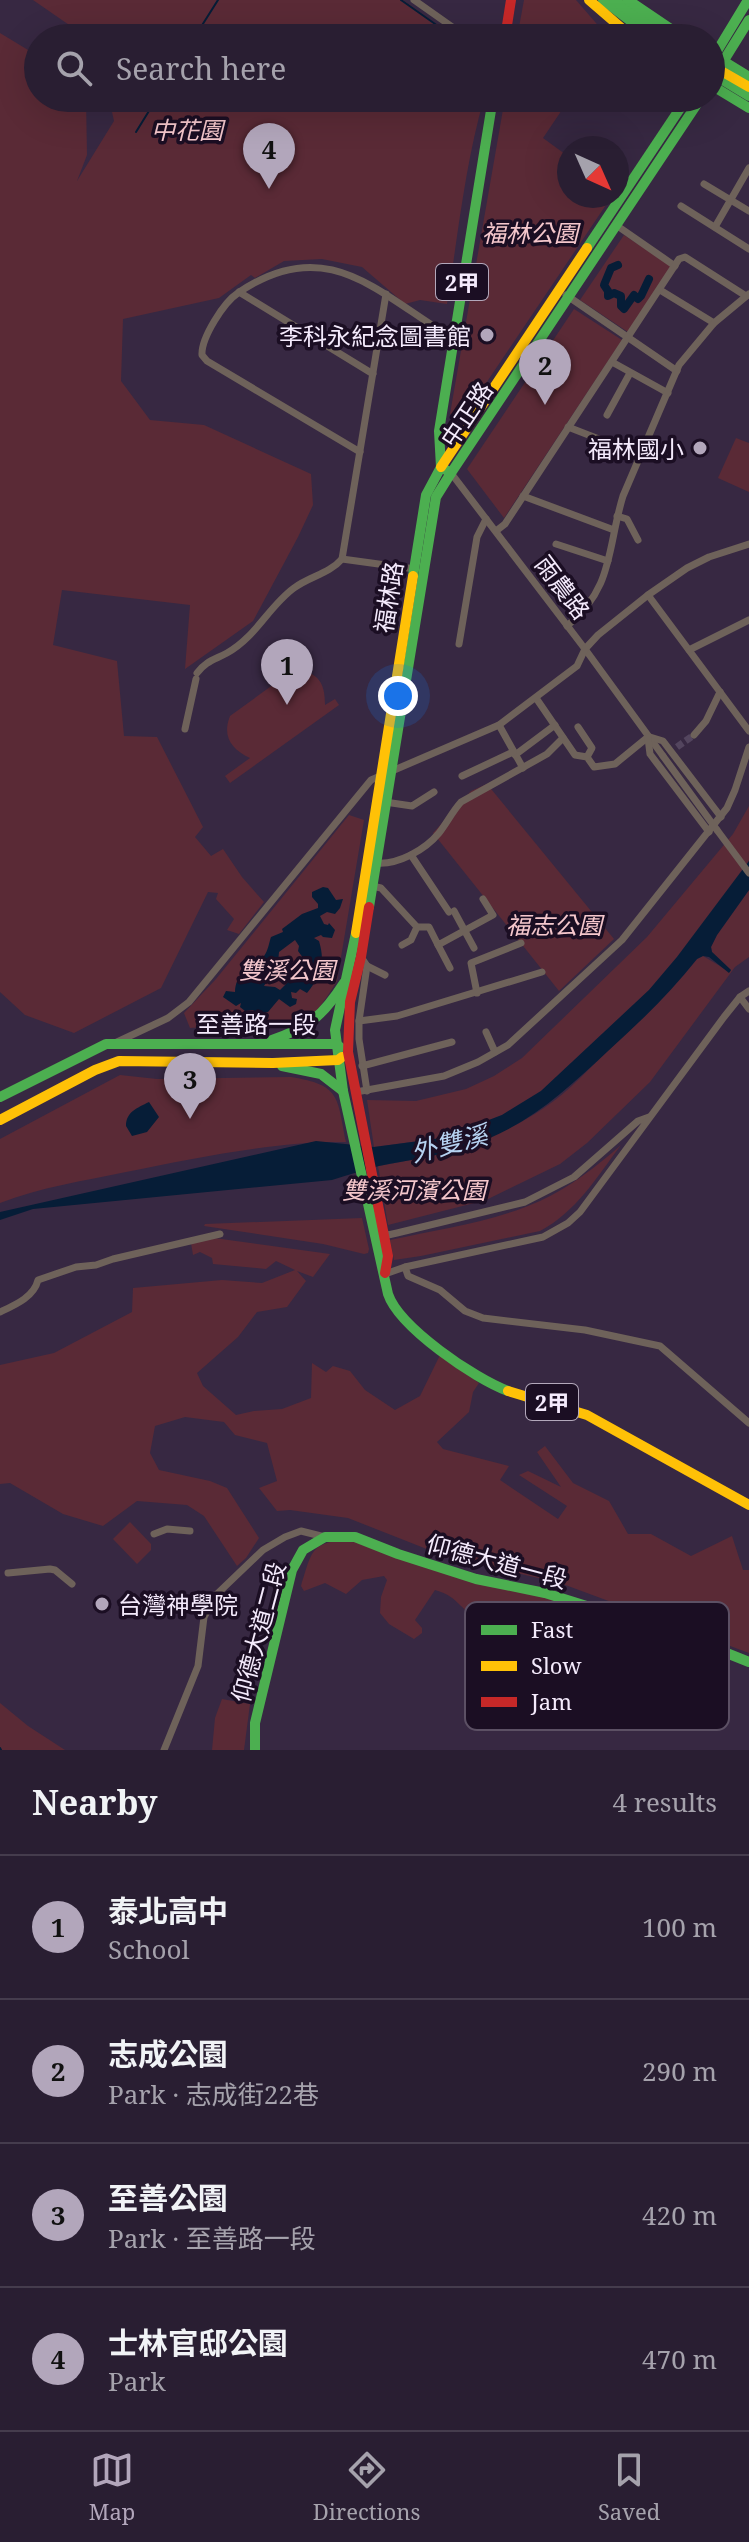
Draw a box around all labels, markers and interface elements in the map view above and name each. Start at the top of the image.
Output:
search box [24,24,725,112]
icon: search [52,46,96,90]
text: Search here [116,48,286,89]
park label: 中花園 [151,113,226,146]
pin: 4 [243,123,295,189]
north arrow [557,136,629,208]
park label: 福林公園 [482,216,581,249]
road number: 2甲 [436,264,488,300]
place label: 李科永紀念圖書館 [279,319,471,352]
marker: 李科永紀念圖書館 [478,326,496,344]
pin: 2 [519,339,571,405]
street label: 中正路 [432,375,500,453]
place label: 福林國小 [588,432,684,465]
marker: 福林國小 [691,439,709,457]
street label: 雨農路 [528,548,598,626]
street label: 福林路 [366,559,410,635]
pin: 1 [261,639,313,705]
your location [378,676,418,716]
park label: 福志公園 [506,908,605,941]
park label: 雙溪公園 [239,953,338,986]
street label: 至善路一段 [196,1007,316,1040]
pin: 3 [164,1053,216,1119]
water label: 外雙溪 [407,1115,495,1170]
park label: 雙溪河濱公園 [342,1173,489,1206]
road number: 2甲 [526,1384,578,1420]
street label: 仰德大道一段 [423,1526,571,1596]
street label: 仰德大道二段 [223,1558,293,1706]
place label: 台灣神學院 [118,1588,238,1621]
marker: 台灣神學院 [93,1595,111,1613]
legend [465,1602,729,1730]
text: Fast [531,1614,573,1644]
text: Slow [531,1650,581,1680]
text: Jam [530,1686,572,1716]
text: Nearby [32,1779,158,1825]
text: 4 results [612,1784,717,1820]
text: 泰北高中 [108,1890,228,1931]
text: 1 [51,1909,65,1945]
text: 100 m [642,1909,717,1945]
text: School [108,1931,190,1967]
text: 志成公園 [108,2033,228,2074]
text: 2 [51,2053,65,2089]
text: 290 m [642,2053,717,2089]
text: Park · 志成街22巷 [108,2076,319,2112]
text: 至善公園 [108,2177,228,2218]
text: 3 [51,2197,65,2233]
text: 420 m [642,2197,717,2233]
text: Park · 至善路一段 [108,2220,316,2256]
text: 士林官邸公園 [108,2322,288,2363]
text: 4 [51,2341,65,2377]
text: 470 m [642,2341,717,2377]
text: Park [108,2363,166,2399]
tab: Map [89,2448,135,2526]
tab: Directions [313,2448,420,2526]
tab: Saved [598,2448,660,2526]

